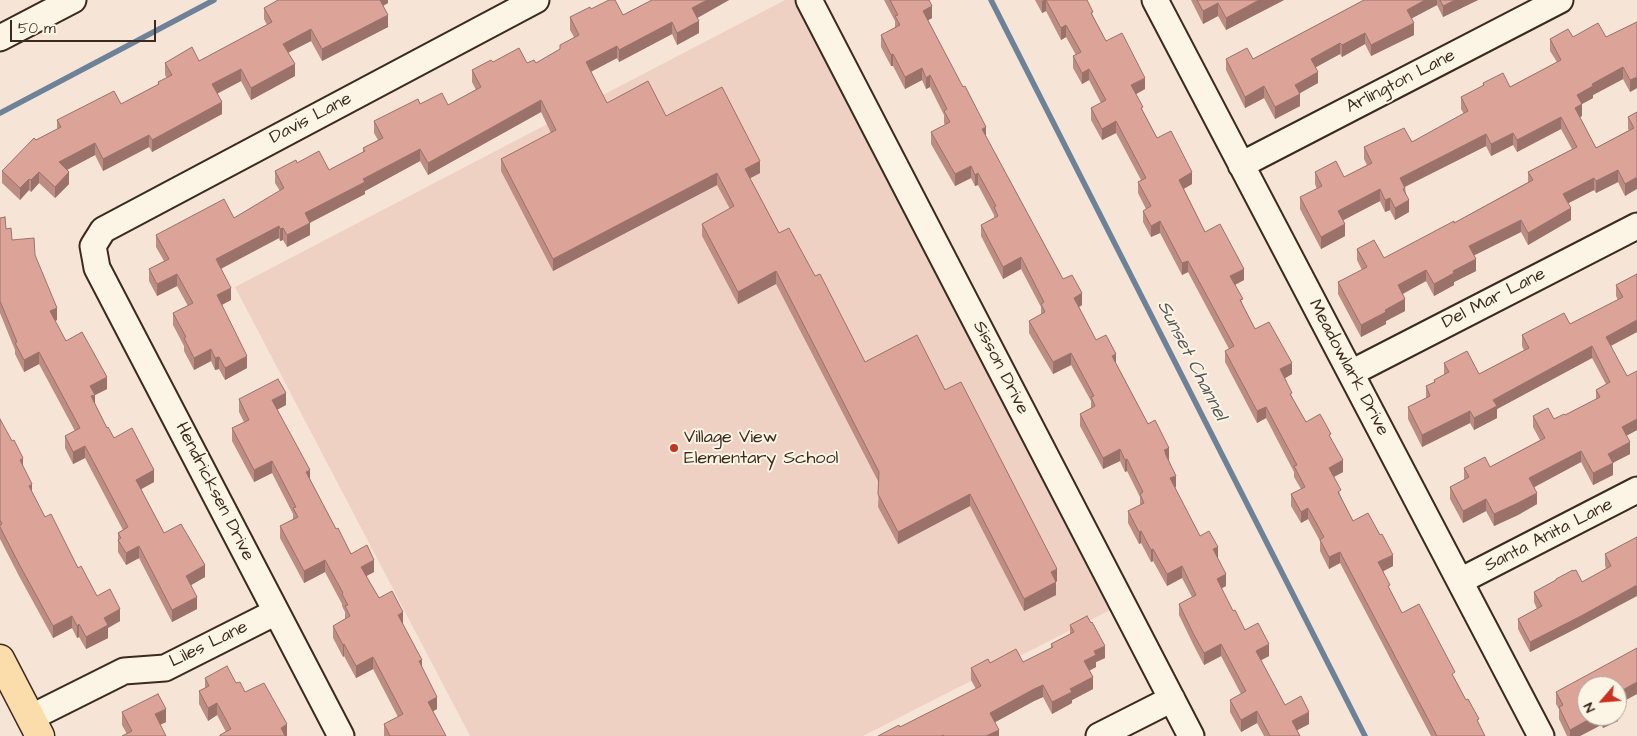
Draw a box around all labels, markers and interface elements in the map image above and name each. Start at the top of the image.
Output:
scale bar [12,10,159,42]
text: 50 m [18,18,56,39]
street label: Arlington Lane [1343,45,1459,119]
street label: Davis Lane [266,88,356,150]
street label: Del Mar Lane [1439,264,1549,334]
street label: Meadowlark Drive [1303,296,1393,440]
water label: Sunset Channel [1151,297,1231,425]
street label: Sisson Drive [967,318,1033,418]
street label: Hendricksen Drive [170,419,258,565]
place label: Village View Elementary School [684,427,838,469]
marker: Village View Elementary School [668,442,680,454]
street label: Santa Anita Lane [1481,494,1617,578]
street label: Liles Lane [166,617,252,673]
north arrow [1577,676,1627,726]
text: N [1579,699,1600,716]

